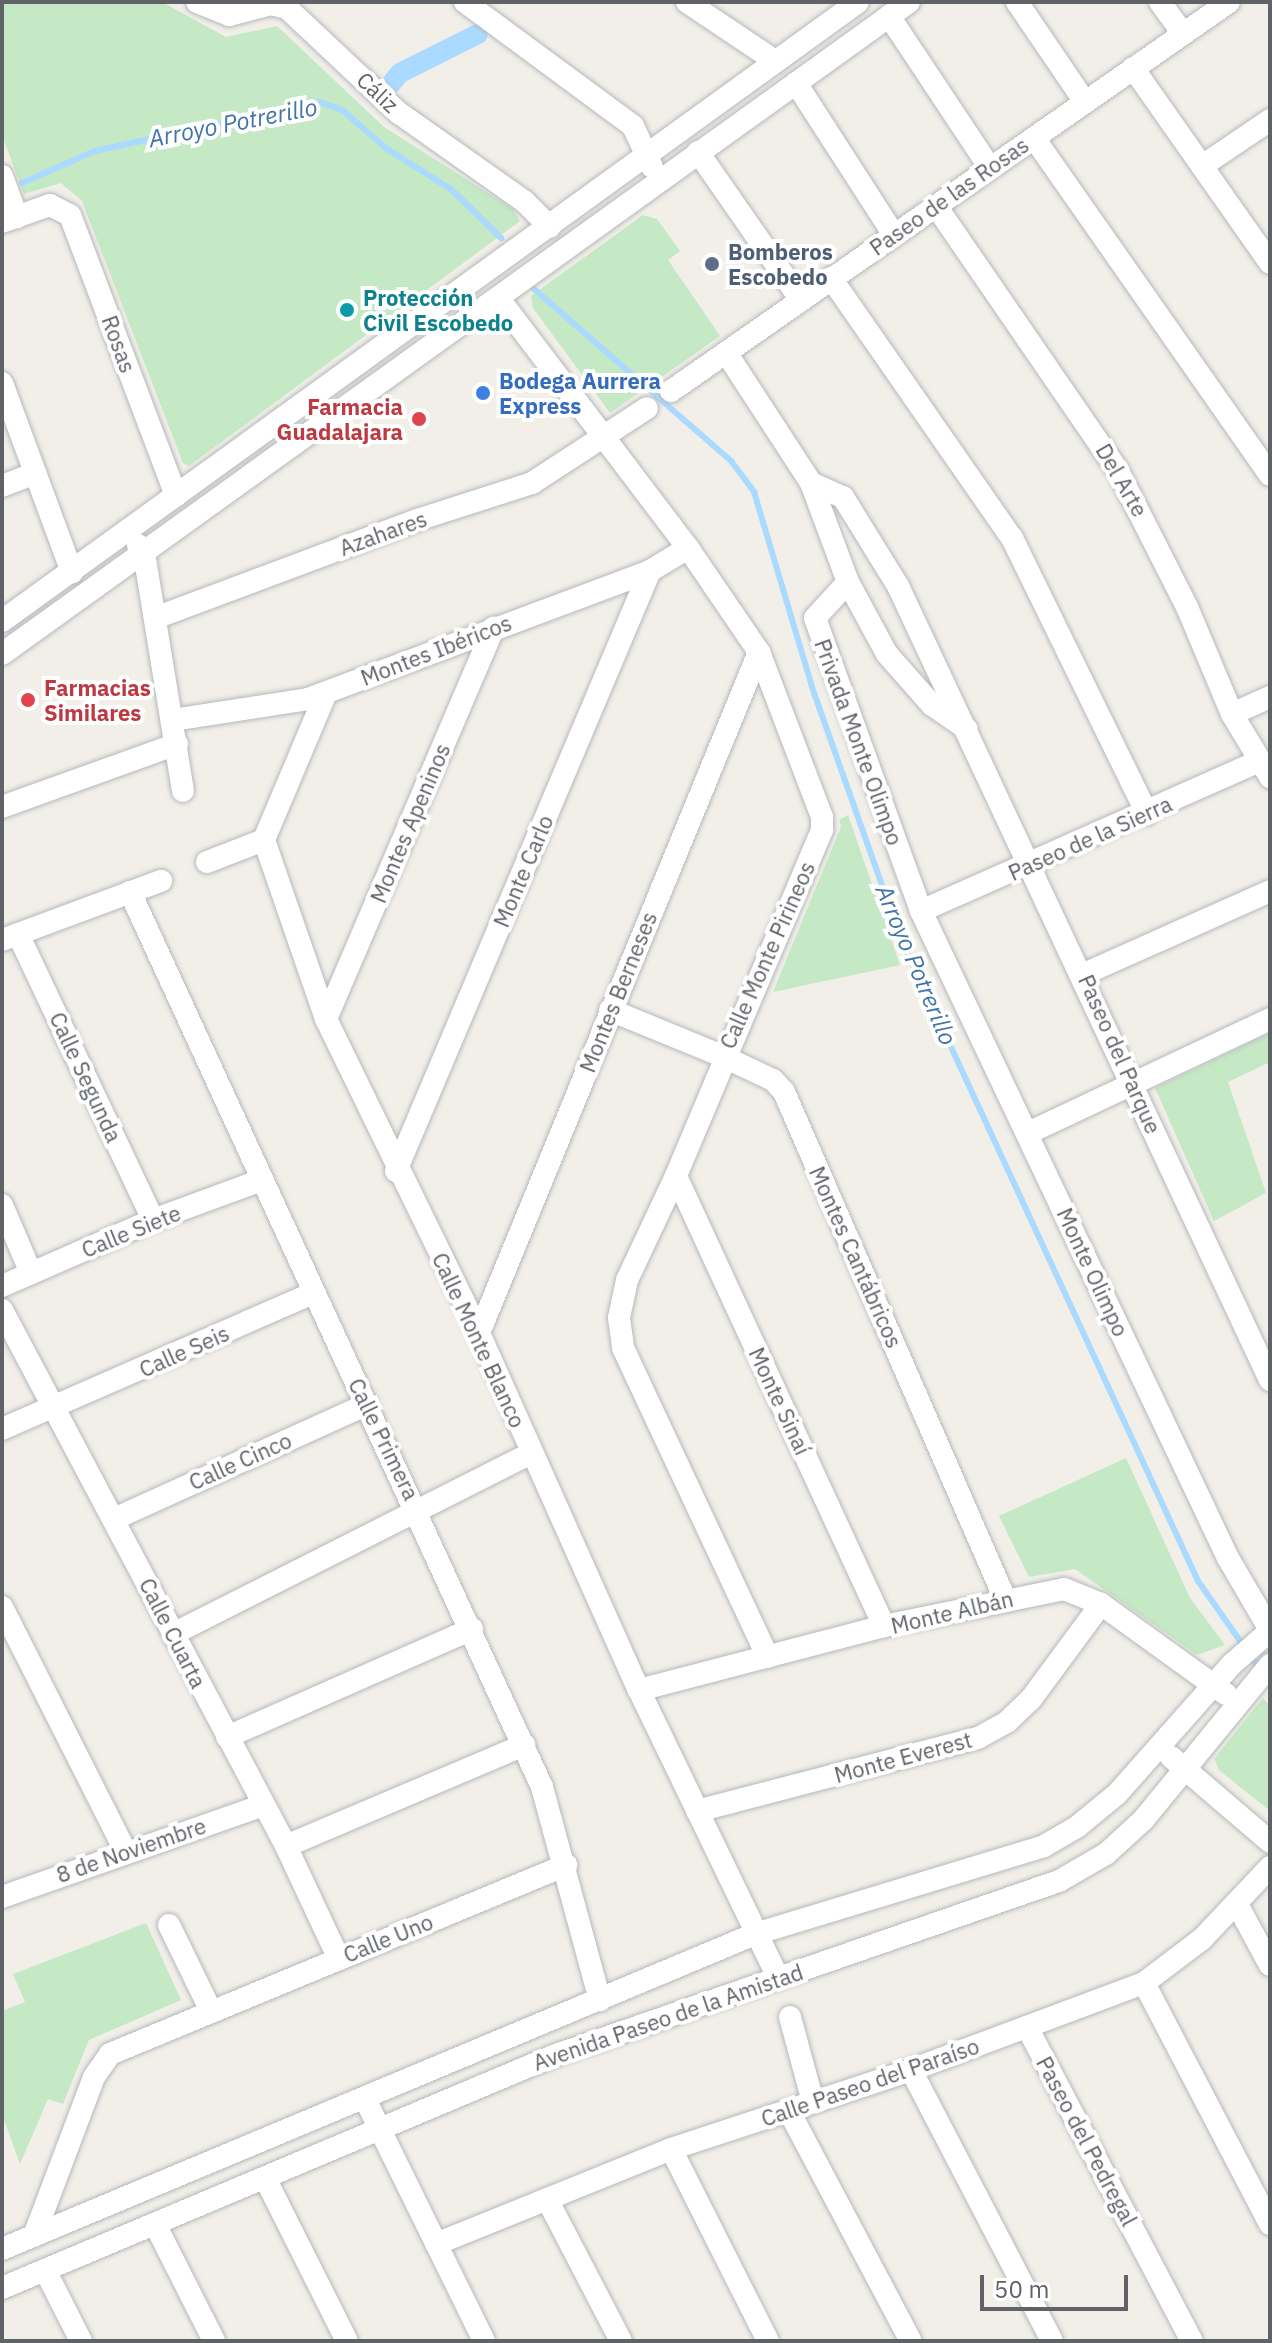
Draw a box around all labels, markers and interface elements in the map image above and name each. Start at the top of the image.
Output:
street label: Cáliz [352,66,404,118]
water label: Arroyo Potrerillo [146,93,320,153]
street label: Paseo de las Rosas [864,131,1034,261]
place label: Bomberos Escobedo [728,238,833,290]
marker: Bomberos Escobedo [703,255,721,273]
place label: Protección Civil Escobedo [363,284,513,336]
marker: Protección Civil Escobedo [338,301,356,319]
street label: Rosas [96,312,142,376]
place label: Bodega Aurrera Express [499,367,661,418]
marker: Bodega Aurrera Express [474,384,492,402]
place label: Farmacia Guadalajara [277,393,403,444]
marker: Farmacia Guadalajara [410,410,428,428]
street label: Del Arte [1091,439,1153,521]
street label: Azahares [336,505,430,561]
street label: Montes Ibéricos [357,609,515,691]
street label: Privada Monte Olimpo [809,635,909,849]
place label: Farmacias Similares [44,674,151,726]
marker: Farmacias Similares [19,691,37,709]
street label: Montes Apeninos [364,739,456,907]
street label: Paseo de la Sierra [1004,790,1176,886]
street label: Monte Carlo [488,811,558,931]
street label: Calle Monte Pirineos [714,857,820,1053]
water label: Arroyo Potrerillo [869,880,963,1050]
street label: Montes Berneses [574,908,662,1076]
street label: Paseo del Parque [1073,970,1167,1138]
street label: Calle Segunda [44,1008,128,1146]
street label: Montes Cantábricos [804,1162,908,1352]
street label: Calle Siete [78,1199,184,1263]
street label: Monte Olimpo [1052,1203,1134,1341]
street label: Calle Monte Blanco [427,1248,531,1432]
street label: Calle Seis [135,1319,233,1383]
street label: Monte Sinaí [744,1343,816,1459]
street label: Calle Primera [343,1374,425,1504]
street label: Calle Cinco [185,1427,295,1495]
street label: Calle Cuarta [134,1574,212,1692]
street label: Monte Albán [888,1585,1016,1639]
street label: Monte Everest [831,1726,975,1788]
street label: 8 de Noviembre [53,1812,209,1888]
street label: Calle Uno [339,1908,437,1968]
street label: Avenida Paseo de la Amistad [530,1958,806,2076]
street label: Calle Paseo del Paraíso [758,2032,982,2132]
street label: Paseo del Pedregal [1031,2052,1143,2230]
scale bar [984,2259,1132,2309]
text: 50 m [994,2273,1049,2305]

